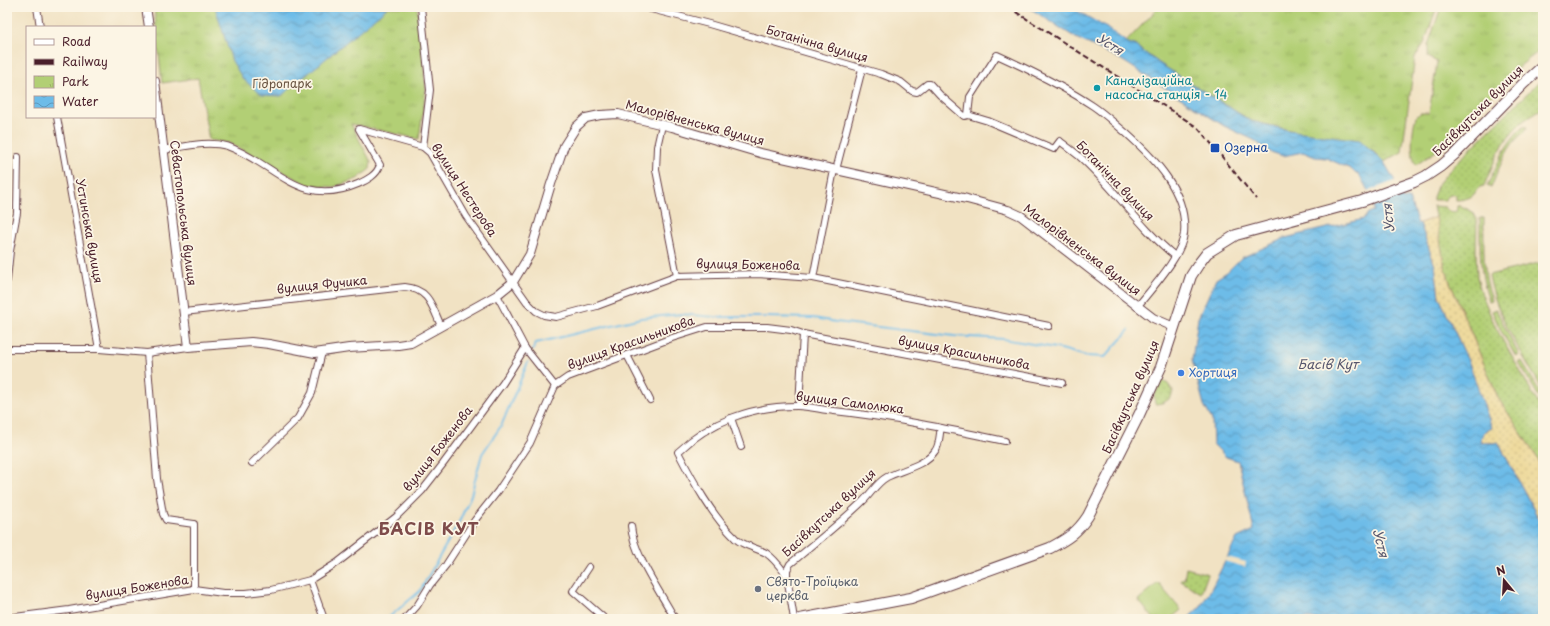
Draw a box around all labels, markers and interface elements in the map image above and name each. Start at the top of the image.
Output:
street label: Ботанічна вулиця [764,20,870,66]
legend [26,26,156,118]
water label: Устя [1093,28,1128,60]
text: Road [62,32,91,50]
text: Railway [62,52,108,70]
street label: Басівкутська вулиця [1428,61,1527,160]
place label: Каналізаційна насосна станція - 14 [1105,71,1228,103]
text: Park [62,72,89,90]
park label: Гідропарк [252,74,313,92]
marker: Каналізаційна насосна станція - 14 [1092,83,1102,93]
text: Water [62,92,99,110]
street label: Малорівненська вулиця [624,95,767,149]
street label: Ботанічна вулиця [1073,136,1159,224]
place label: Озерна [1224,138,1269,156]
street label: Севастопольська вулиця [166,139,202,287]
street label: вулиця Нестерова [428,139,502,240]
marker: Озерна [1209,142,1221,154]
street label: Устинська вулиця [72,177,108,285]
street label: Малорівненська вулиця [1020,199,1145,299]
water label: Устя [1376,202,1398,233]
street label: вулиця Боженова [696,254,801,274]
street label: вулиця Фучика [276,270,368,298]
street label: вулиця Красильникова [565,311,697,373]
street label: вулиця Красильникова [897,330,1032,374]
street label: Басівкутська вулиця [1097,337,1163,456]
water label: Басів Кут [1298,354,1361,373]
place label: Хортиця [1189,363,1237,381]
marker: Хортиця [1176,368,1186,378]
street label: вулиця Самолюка [795,386,906,418]
street label: вулиця Боженова [398,401,477,495]
street label: Басівкутська вулиця [778,464,879,561]
district label: БАСІВ КУТ [379,516,479,540]
water label: Устя [1369,527,1394,560]
north arrow [1484,560,1524,600]
text: N [1494,560,1508,579]
street label: вулиця Боженова [84,570,190,604]
place label: Свято-Троїцька церква [766,572,859,604]
marker: Свято-Троїцька церква [753,584,763,594]

